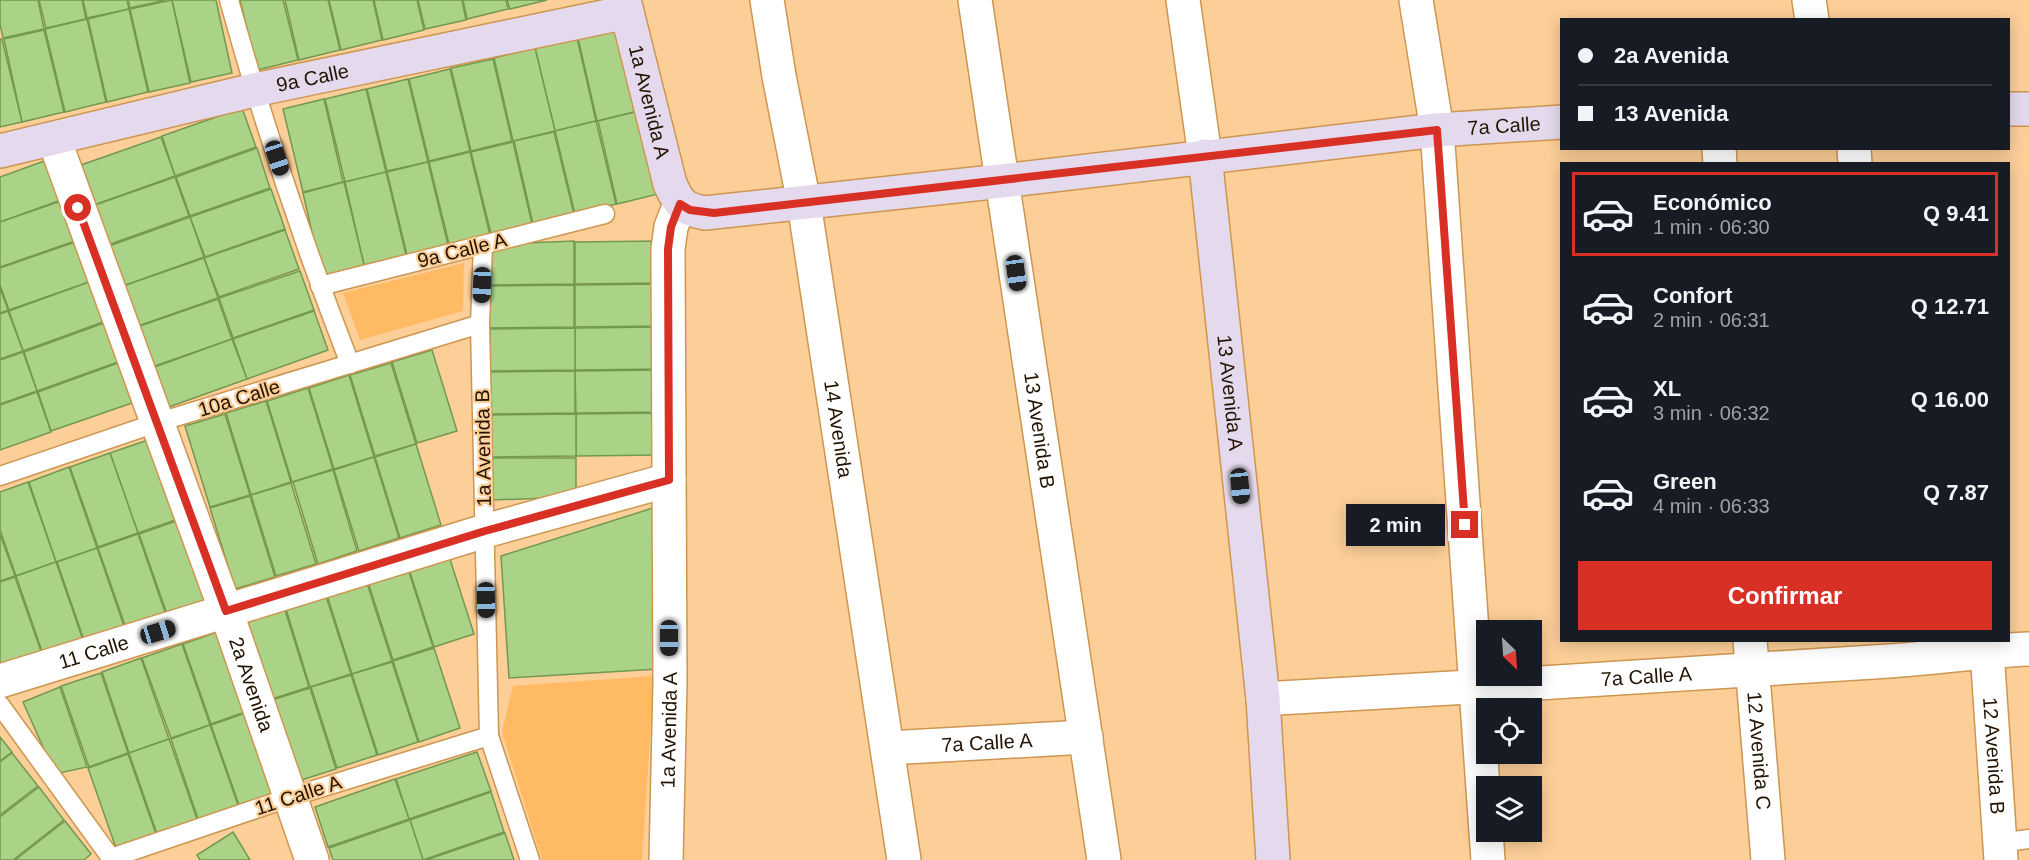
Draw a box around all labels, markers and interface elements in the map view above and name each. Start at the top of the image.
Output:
street label: 1a Avenida A [625,43,674,162]
text: 2a Avenida [1614,43,1729,68]
street label: 9a Calle [274,59,351,96]
text: 13 Avenida [1614,101,1729,126]
street label: 7a Calle [1467,112,1541,139]
car [263,138,291,178]
icon: car [1581,187,1635,241]
text: Económico [1653,190,1772,215]
route start [64,194,91,221]
text: Q 9.41 [1923,201,1989,226]
text: 1 min · 06:30 [1653,216,1770,238]
street label: 9a Calle A [415,228,510,272]
car [1005,254,1027,292]
car [472,267,492,303]
icon: car [1581,280,1635,334]
text: Confort [1653,283,1732,308]
text: Q 12.71 [1911,294,1989,319]
text: 2 min · 06:31 [1653,309,1770,331]
street label: 13 Avenida A [1213,334,1247,452]
street label: 13 Avenida B [1020,370,1059,490]
icon: car [1581,373,1635,427]
street label: 10a Calle [195,375,283,421]
text: XL [1653,376,1681,401]
street label: 14 Avenida [820,379,857,480]
text: Q 16.00 [1911,387,1989,412]
street label: 1a Avenida B [471,389,495,507]
text: 3 min · 06:32 [1653,402,1770,424]
icon: car [1581,466,1635,520]
car [1229,467,1251,505]
text: Green [1653,469,1717,494]
text: Q 7.87 [1923,480,1989,505]
text: 4 min · 06:33 [1653,495,1770,517]
callout: 2 min [1345,504,1444,546]
route end [1451,511,1478,538]
text: 2 min [1369,514,1422,536]
button: Confirmar [1578,561,1992,630]
car [477,582,495,618]
car [138,618,178,646]
car [660,620,678,656]
north arrow [1476,620,1542,686]
map controls [1476,620,1542,842]
street label: 11 Calle [56,631,131,673]
street label: 2a Avenida [225,634,278,735]
street label: 7a Calle A [1600,662,1693,690]
street label: 1a Avenida A [657,671,681,788]
street label: 12 Avenida C [1743,691,1775,811]
street label: 12 Avenida B [1979,696,2009,815]
button: locate [1476,698,1542,764]
street label: 7a Calle A [941,729,1034,756]
street label: 11 Calle A [252,770,345,819]
button: layers [1476,776,1542,842]

